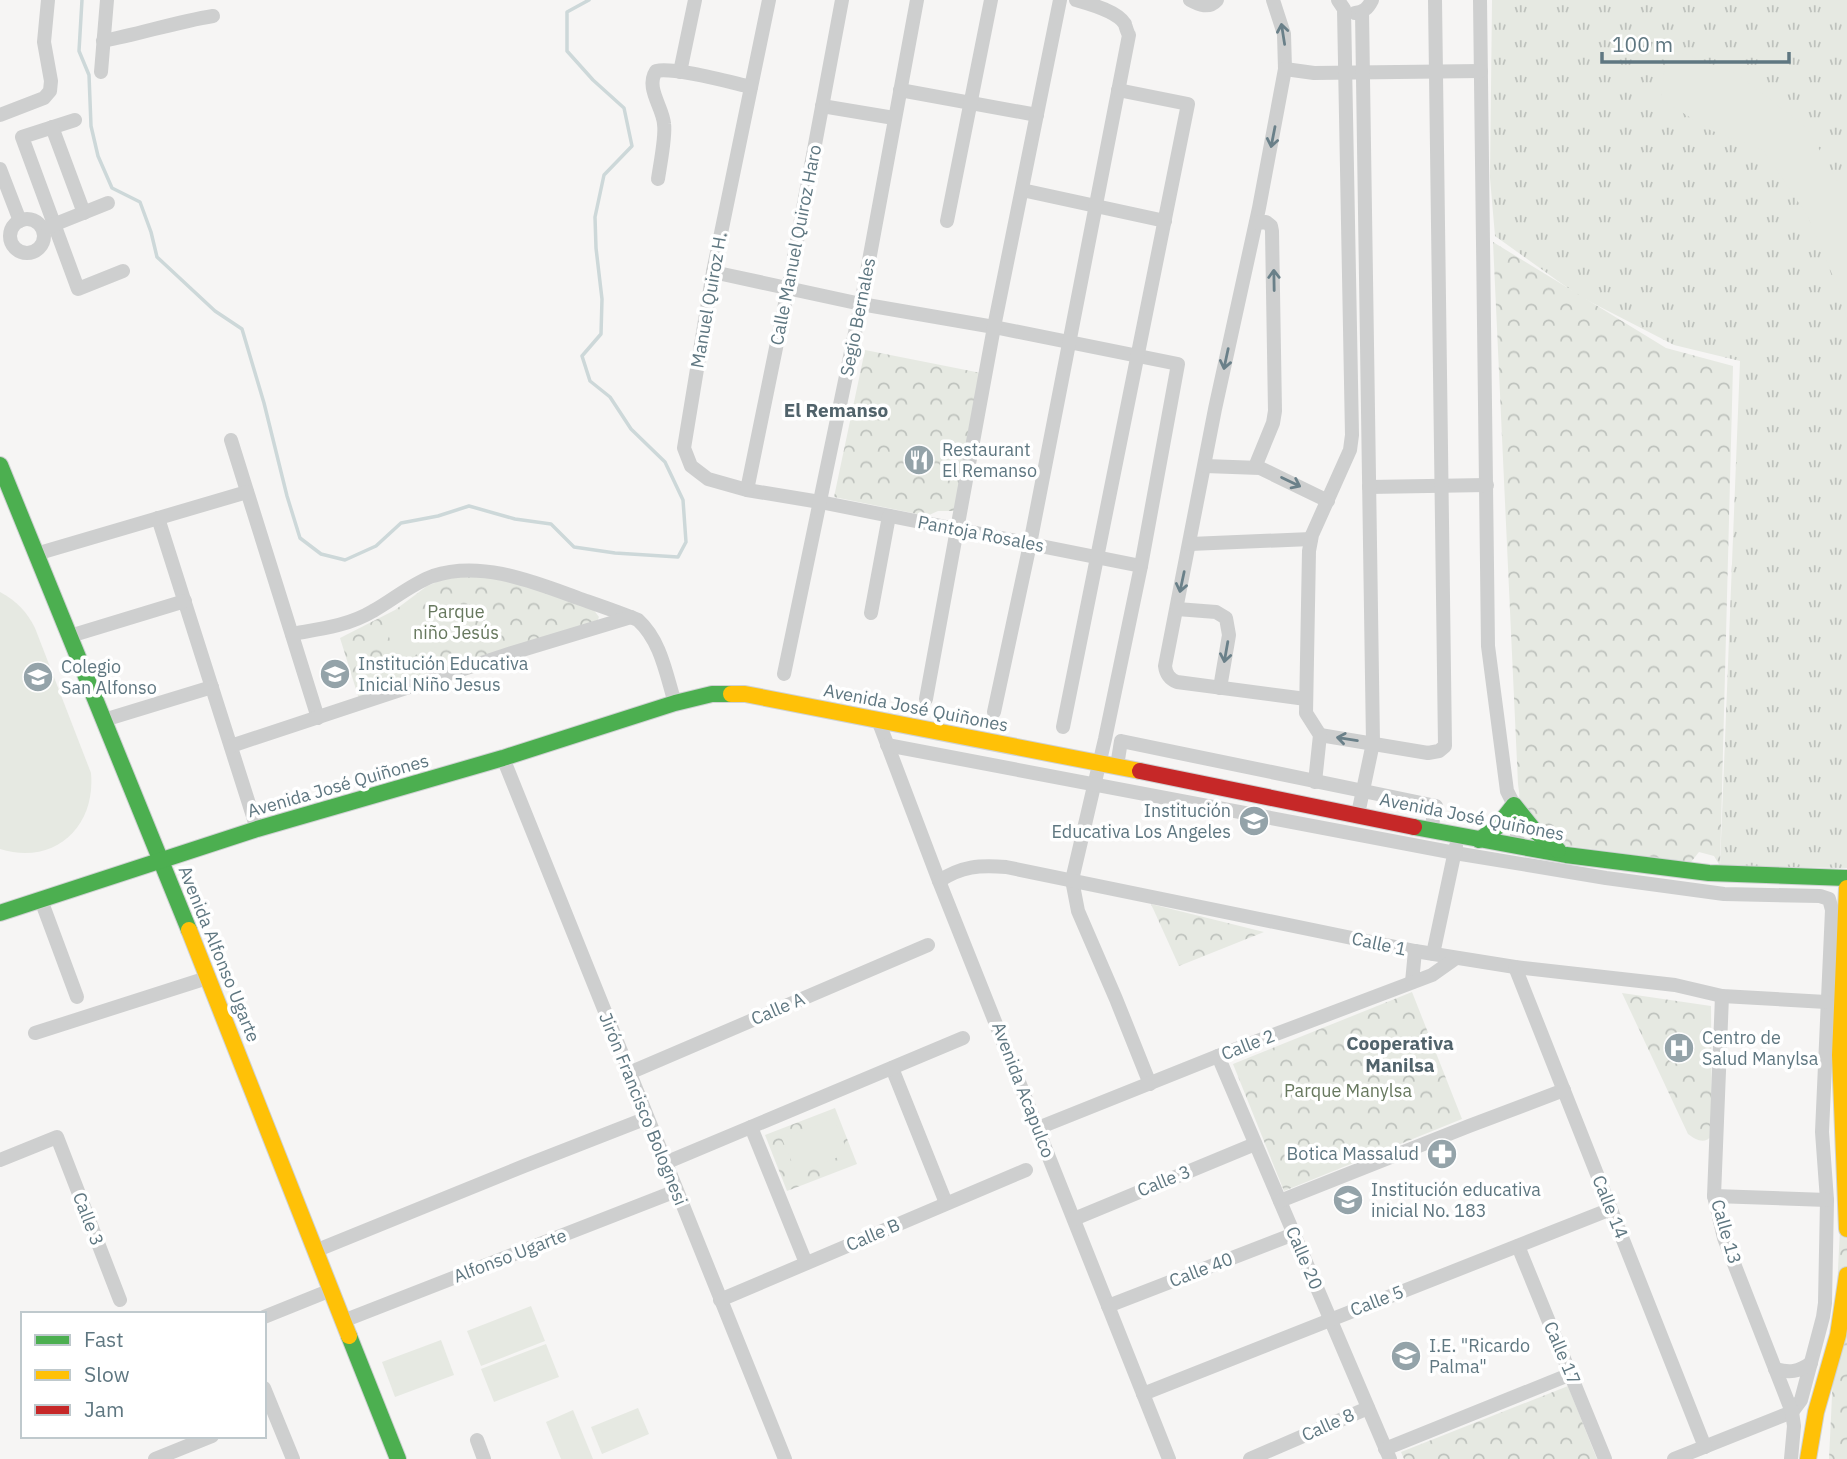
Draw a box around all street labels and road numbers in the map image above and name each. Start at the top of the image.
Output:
street label: Calle Manuel Quiroz Haro [765,143,826,347]
street label: Manuel Quiroz H. [685,230,732,370]
street label: Segio Bernales [835,256,880,378]
street label: Pantoja Rosales [916,510,1046,557]
street label: Avenida José Quiñones [822,678,1010,737]
street label: Avenida José Quiñones [245,749,431,822]
street label: Avenida José Quiñones [1378,787,1566,846]
street label: Avenida Alfonso Ugarte [174,862,265,1046]
street label: Calle 1 [1350,927,1409,961]
street label: Calle A [747,987,809,1030]
street label: Jirón Francisco Bolognesi [594,1009,693,1209]
street label: Avenida Acapulco [987,1019,1060,1161]
street label: Calle 2 [1218,1024,1278,1065]
street label: Calle 3 [1134,1159,1194,1202]
street label: Calle 14 [1587,1172,1634,1242]
street label: Calle 3 [68,1189,109,1249]
street label: Calle 13 [1706,1197,1747,1267]
street label: Calle B [842,1213,903,1256]
street label: Alfonso Ugarte [450,1223,570,1288]
street label: Calle 20 [1281,1223,1328,1293]
street label: Calle 40 [1166,1247,1236,1292]
street label: Calle 5 [1347,1280,1407,1321]
street label: Calle 17 [1539,1318,1586,1388]
street label: Calle 8 [1298,1403,1358,1446]

